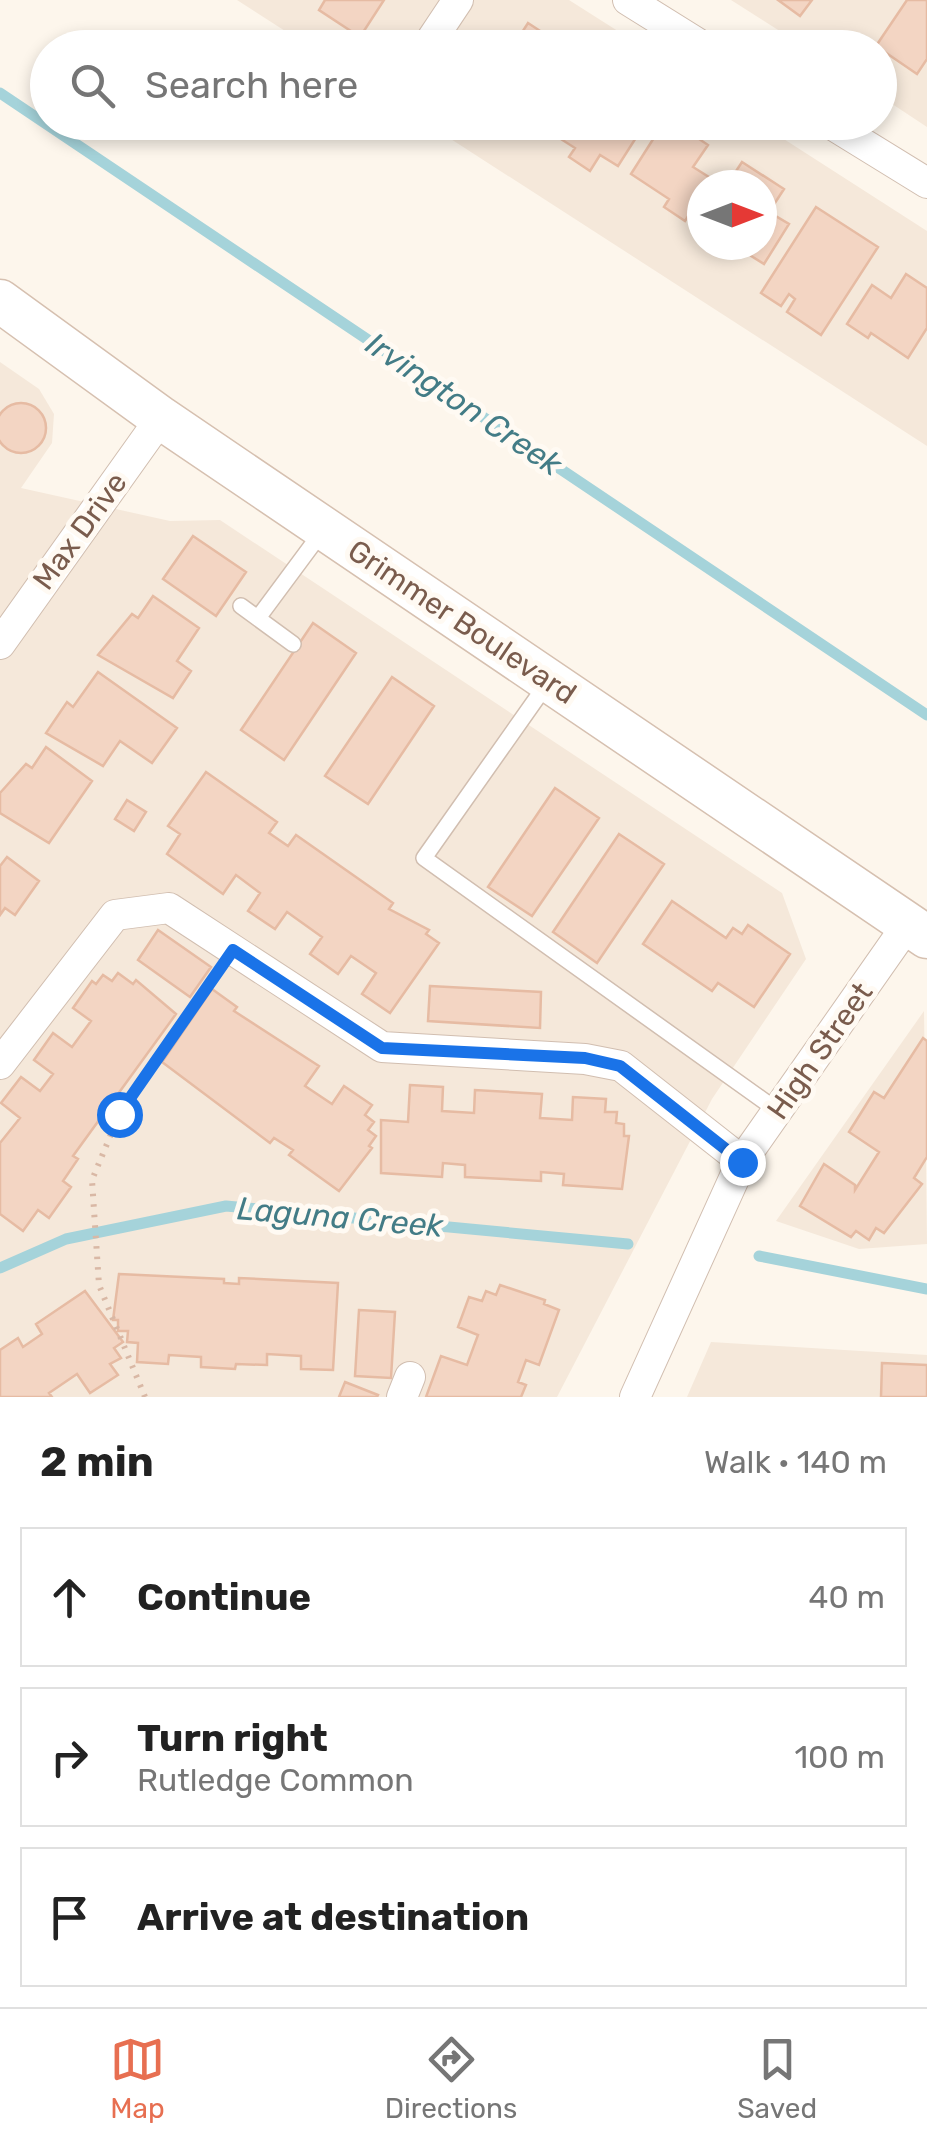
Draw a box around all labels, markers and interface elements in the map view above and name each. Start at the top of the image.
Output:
search box [30,30,897,140]
icon: search [65,58,120,113]
text: Search here [145,62,358,108]
north arrow [687,170,777,260]
water label: Irvington Creek [359,324,570,484]
street label: Max Drive [25,465,135,597]
street label: Grimmer Boulevard [341,532,583,712]
street label: High Street [760,975,880,1126]
route start [97,1092,143,1138]
route end [720,1140,766,1186]
water label: Laguna Creek [235,1189,445,1245]
text: 2 min [40,1437,154,1487]
text: Walk · 140 m [704,1443,887,1481]
icon: ahead [42,1570,97,1625]
text: Continue [137,1574,311,1620]
text: 40 m [809,1578,885,1616]
text: Turn right [137,1715,328,1761]
icon: right [42,1730,97,1785]
text: 100 m [794,1738,885,1776]
text: Rutledge Common [137,1761,414,1799]
icon: arrive [42,1890,97,1945]
text: Arrive at destination [137,1894,529,1940]
tab: Map [110,2032,165,2125]
tab: Directions [385,2032,517,2125]
tab: Saved [737,2032,817,2125]

